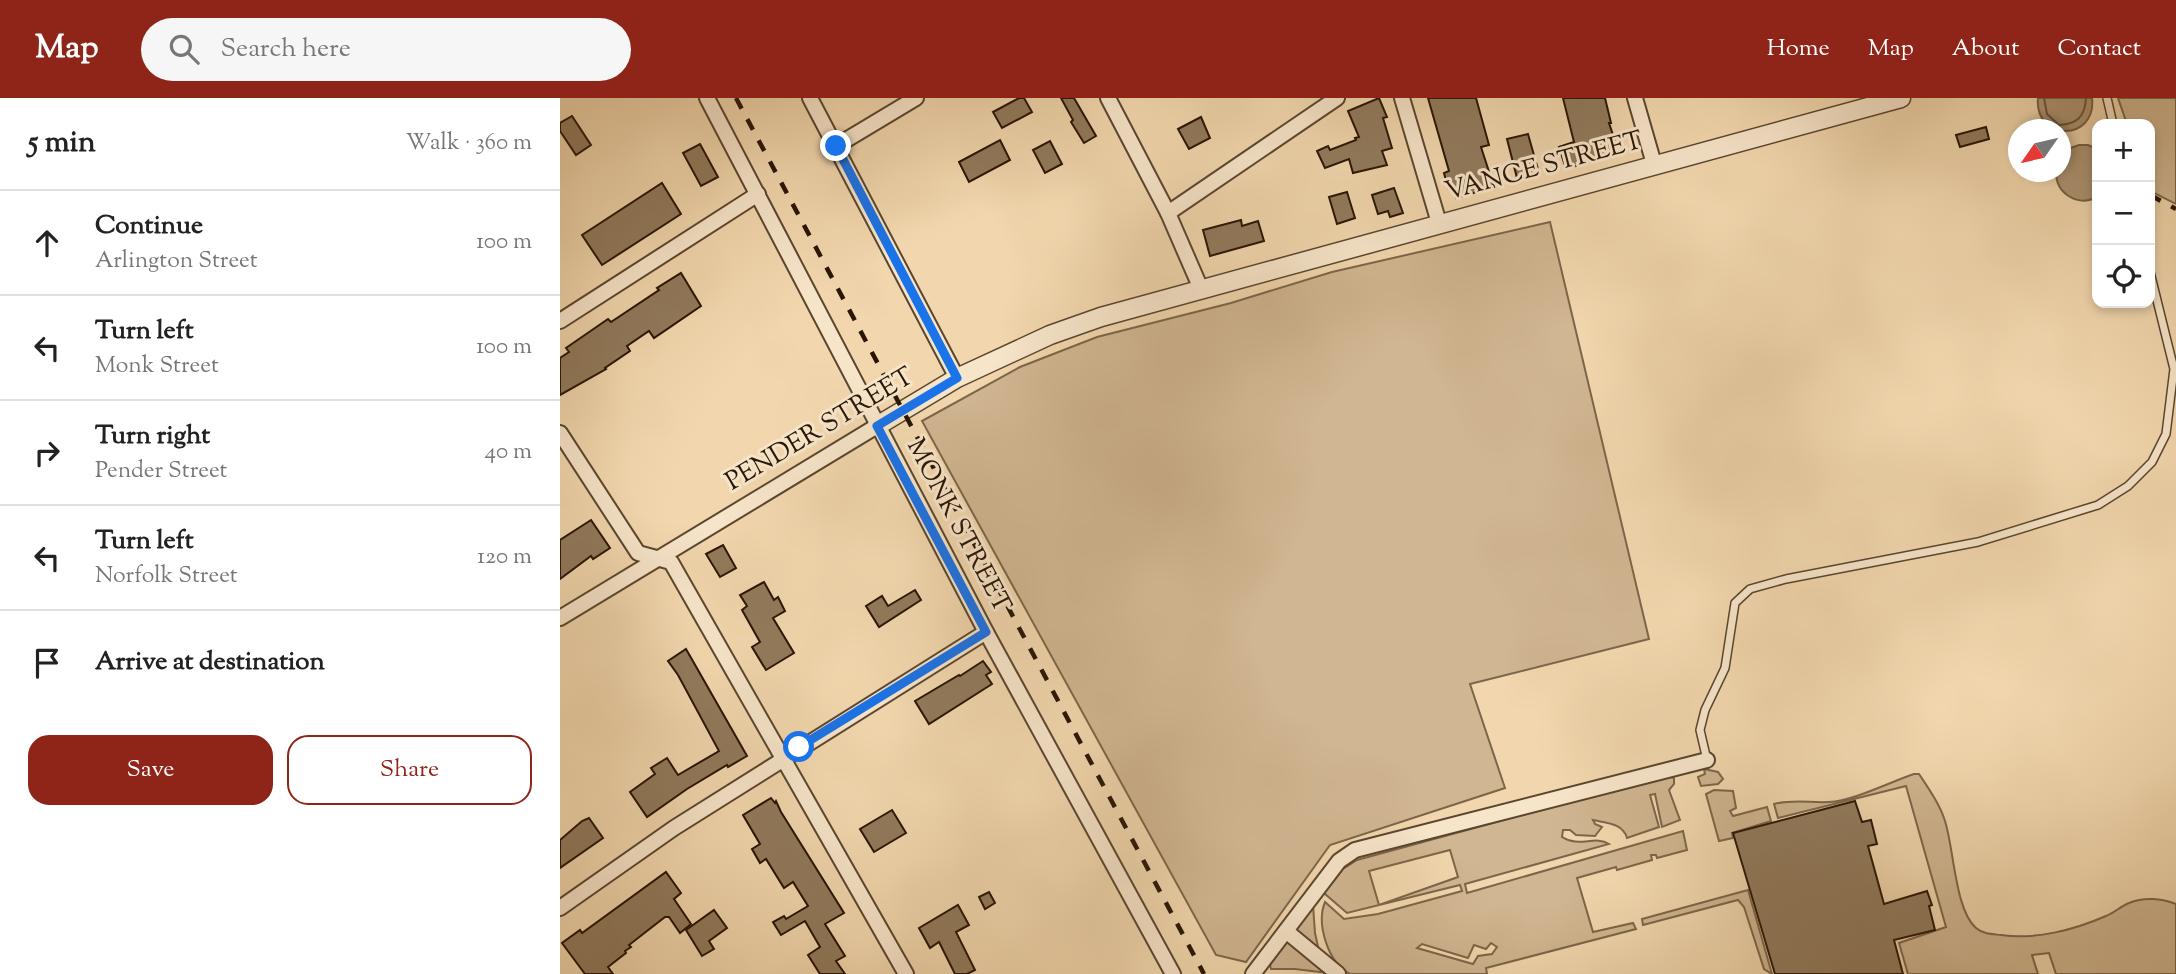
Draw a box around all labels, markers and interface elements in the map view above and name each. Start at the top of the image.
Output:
search box [141,18,631,81]
text: Map [35,25,99,73]
icon: search [165,30,203,68]
text: Search here [221,31,351,68]
text: Home [1767,32,1830,66]
text: Map [1868,32,1914,66]
text: About [1952,32,2019,66]
text: Contact [2057,32,2141,66]
north arrow [2008,119,2071,182]
map controls [2092,119,2155,308]
button: + [2092,119,2155,182]
text: 5 min [28,122,96,165]
street label: VANCE STREET [1441,123,1647,211]
text: Walk · 360 m [406,127,532,160]
route end [820,130,851,161]
button: − [2092,182,2155,245]
text: Continue [95,208,203,245]
icon: ahead [28,224,66,262]
text: 100 m [476,226,532,259]
text: Arlington Street [95,245,258,278]
button: locate [2092,245,2155,308]
text: Turn left [95,313,194,350]
icon: left [28,329,66,367]
text: 100 m [476,331,532,364]
text: Monk Street [95,350,219,383]
street label: PENDER STREET [719,359,921,501]
text: Turn right [95,418,210,455]
street label: MONK STREET [896,432,1020,620]
icon: right [28,434,66,472]
text: 40 m [485,436,532,469]
text: Pender Street [95,455,227,488]
text: Turn left [95,523,194,560]
icon: left [28,539,66,577]
text: 120 m [477,541,532,574]
text: Norfolk Street [95,560,238,593]
icon: arrive [28,644,66,682]
text: Arrive at destination [95,644,325,681]
route start [783,731,814,762]
button: Save [28,735,273,805]
button: Share [287,735,532,805]

